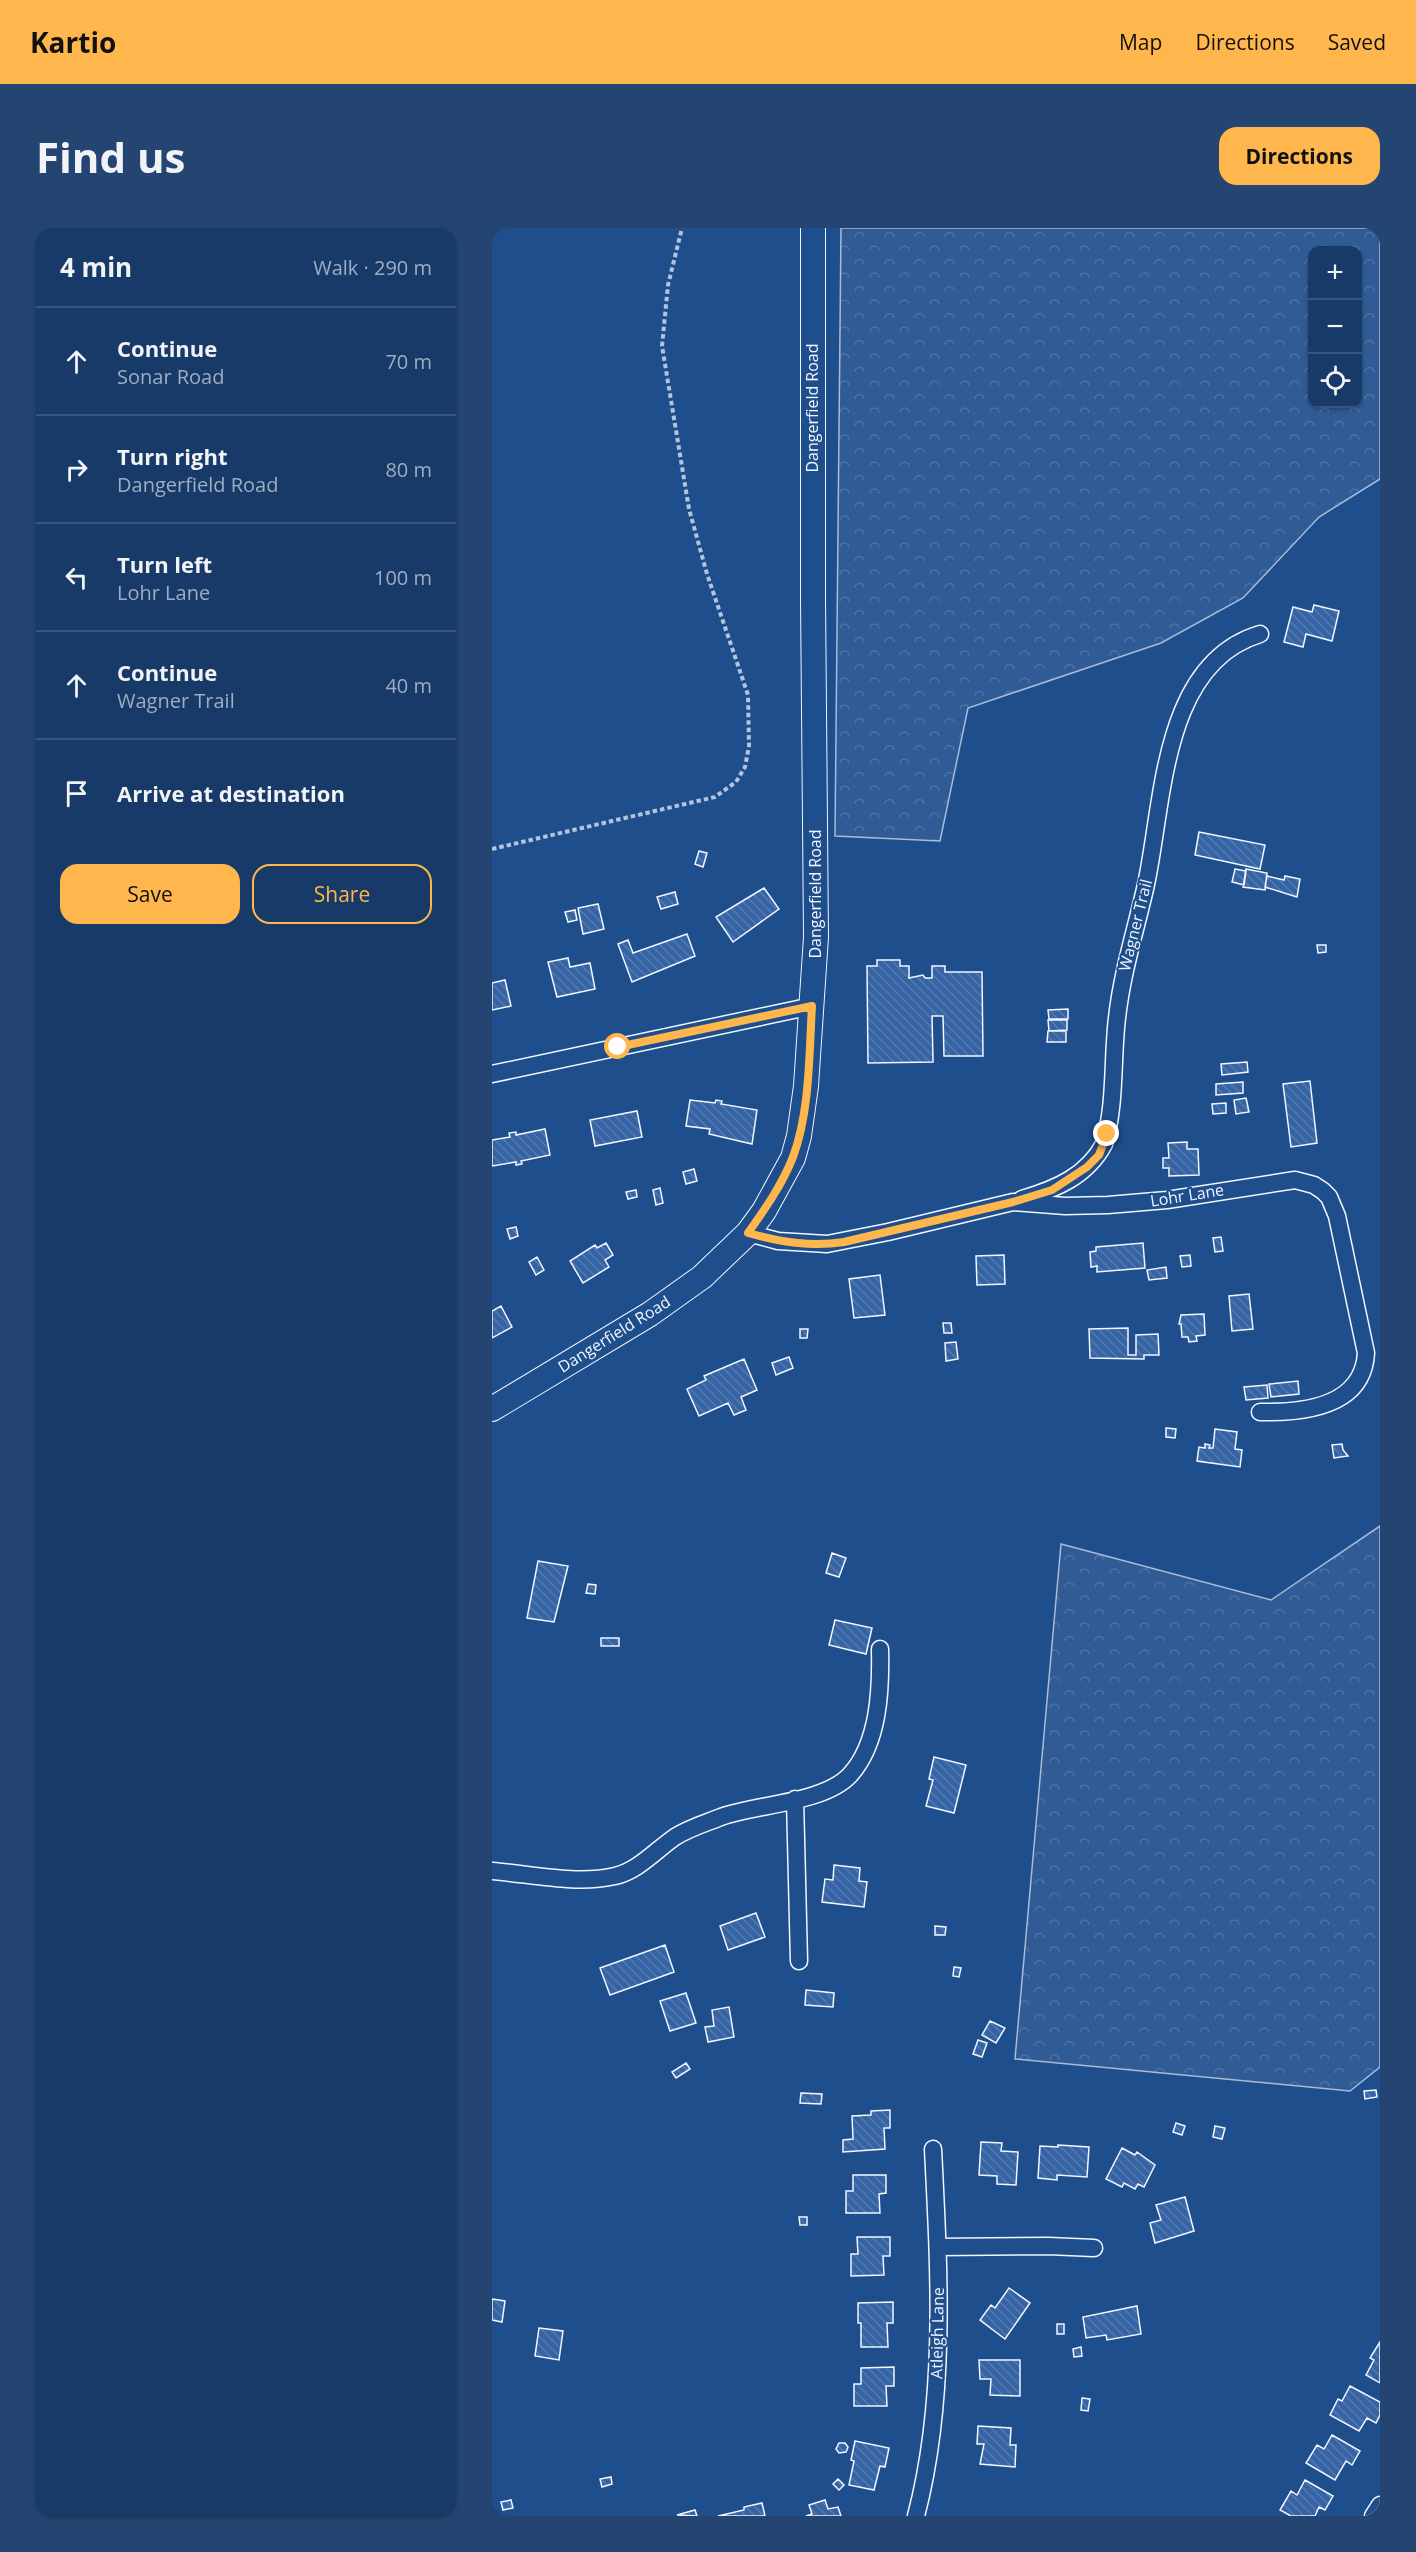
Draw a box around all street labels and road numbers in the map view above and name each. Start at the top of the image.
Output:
street label: Dangerfield Road [801,343,823,473]
street label: Dangerfield Road [804,829,826,959]
street label: Wagner Trail [1113,877,1157,973]
street label: Lohr Lane [1148,1178,1226,1212]
street label: Dangerfield Road [553,1290,675,1378]
street label: Atleigh Lane [925,2287,949,2379]

